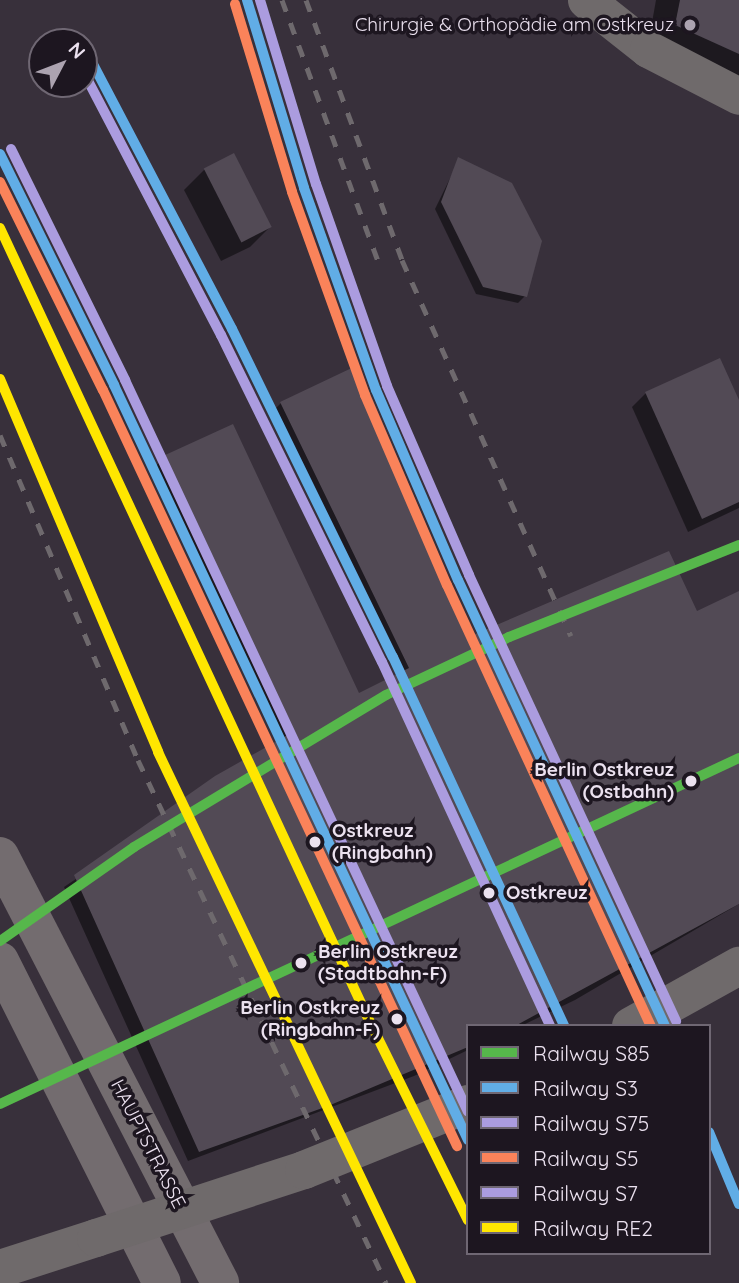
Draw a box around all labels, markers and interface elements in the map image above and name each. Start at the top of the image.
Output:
place label: Chirurgie & Orthopädie am Ostkreuz [355,14,674,36]
marker: Chirurgie & Orthopädie am Ostkreuz [680,15,700,35]
north arrow [28,28,98,98]
text: N [64,37,91,64]
place label: Berlin Ostkreuz (Ostbahn) [534,759,674,803]
marker: Berlin Ostkreuz (Ostbahn) [680,770,702,792]
place label: Ostkreuz (Ringbahn) [332,820,433,864]
marker: Ostkreuz (Ringbahn) [304,831,326,853]
marker: Ostkreuz [478,882,500,904]
place label: Ostkreuz [506,882,588,904]
place label: Berlin Ostkreuz (Stadtbahn-F) [318,941,458,985]
marker: Berlin Ostkreuz (Stadtbahn-F) [290,952,312,974]
place label: Berlin Ostkreuz (Ringbahn-F) [240,997,380,1041]
marker: Berlin Ostkreuz (Ringbahn-F) [386,1008,408,1030]
legend [466,1024,711,1255]
text: Railway S85 [533,1040,650,1066]
text: Railway S3 [533,1075,638,1101]
street label: HAUPTSTRASSE [106,1076,190,1212]
text: Railway S75 [533,1110,649,1136]
text: Railway S5 [533,1145,638,1171]
text: Railway S7 [533,1180,638,1206]
text: Railway RE2 [533,1215,653,1241]

